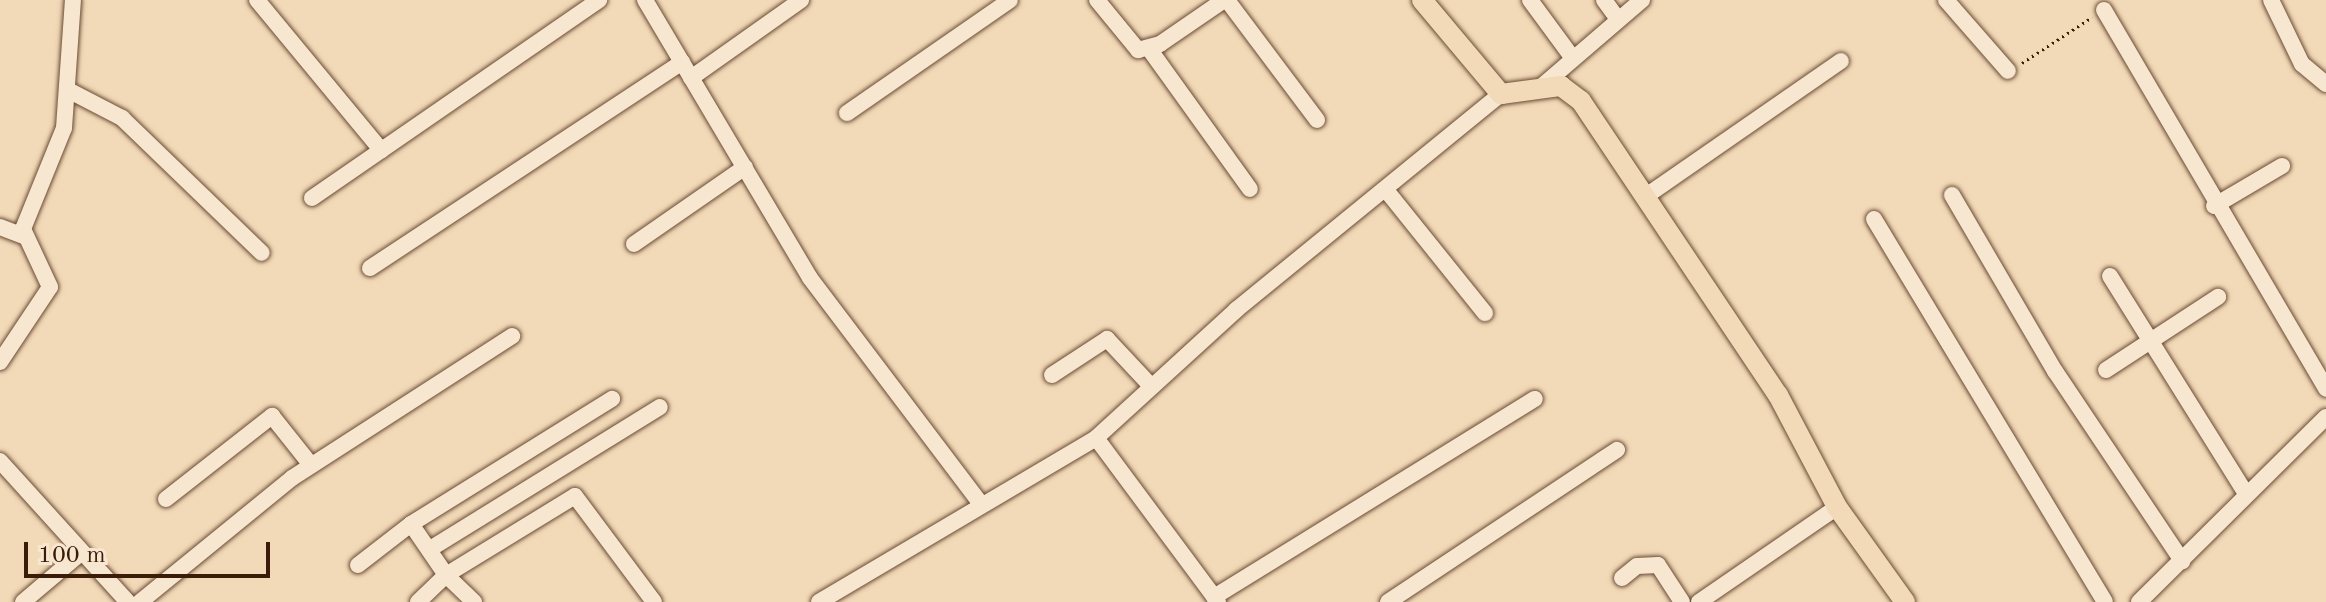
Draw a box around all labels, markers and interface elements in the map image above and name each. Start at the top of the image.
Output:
scale bar [28,526,274,576]
text: 100 m [38,544,106,568]

